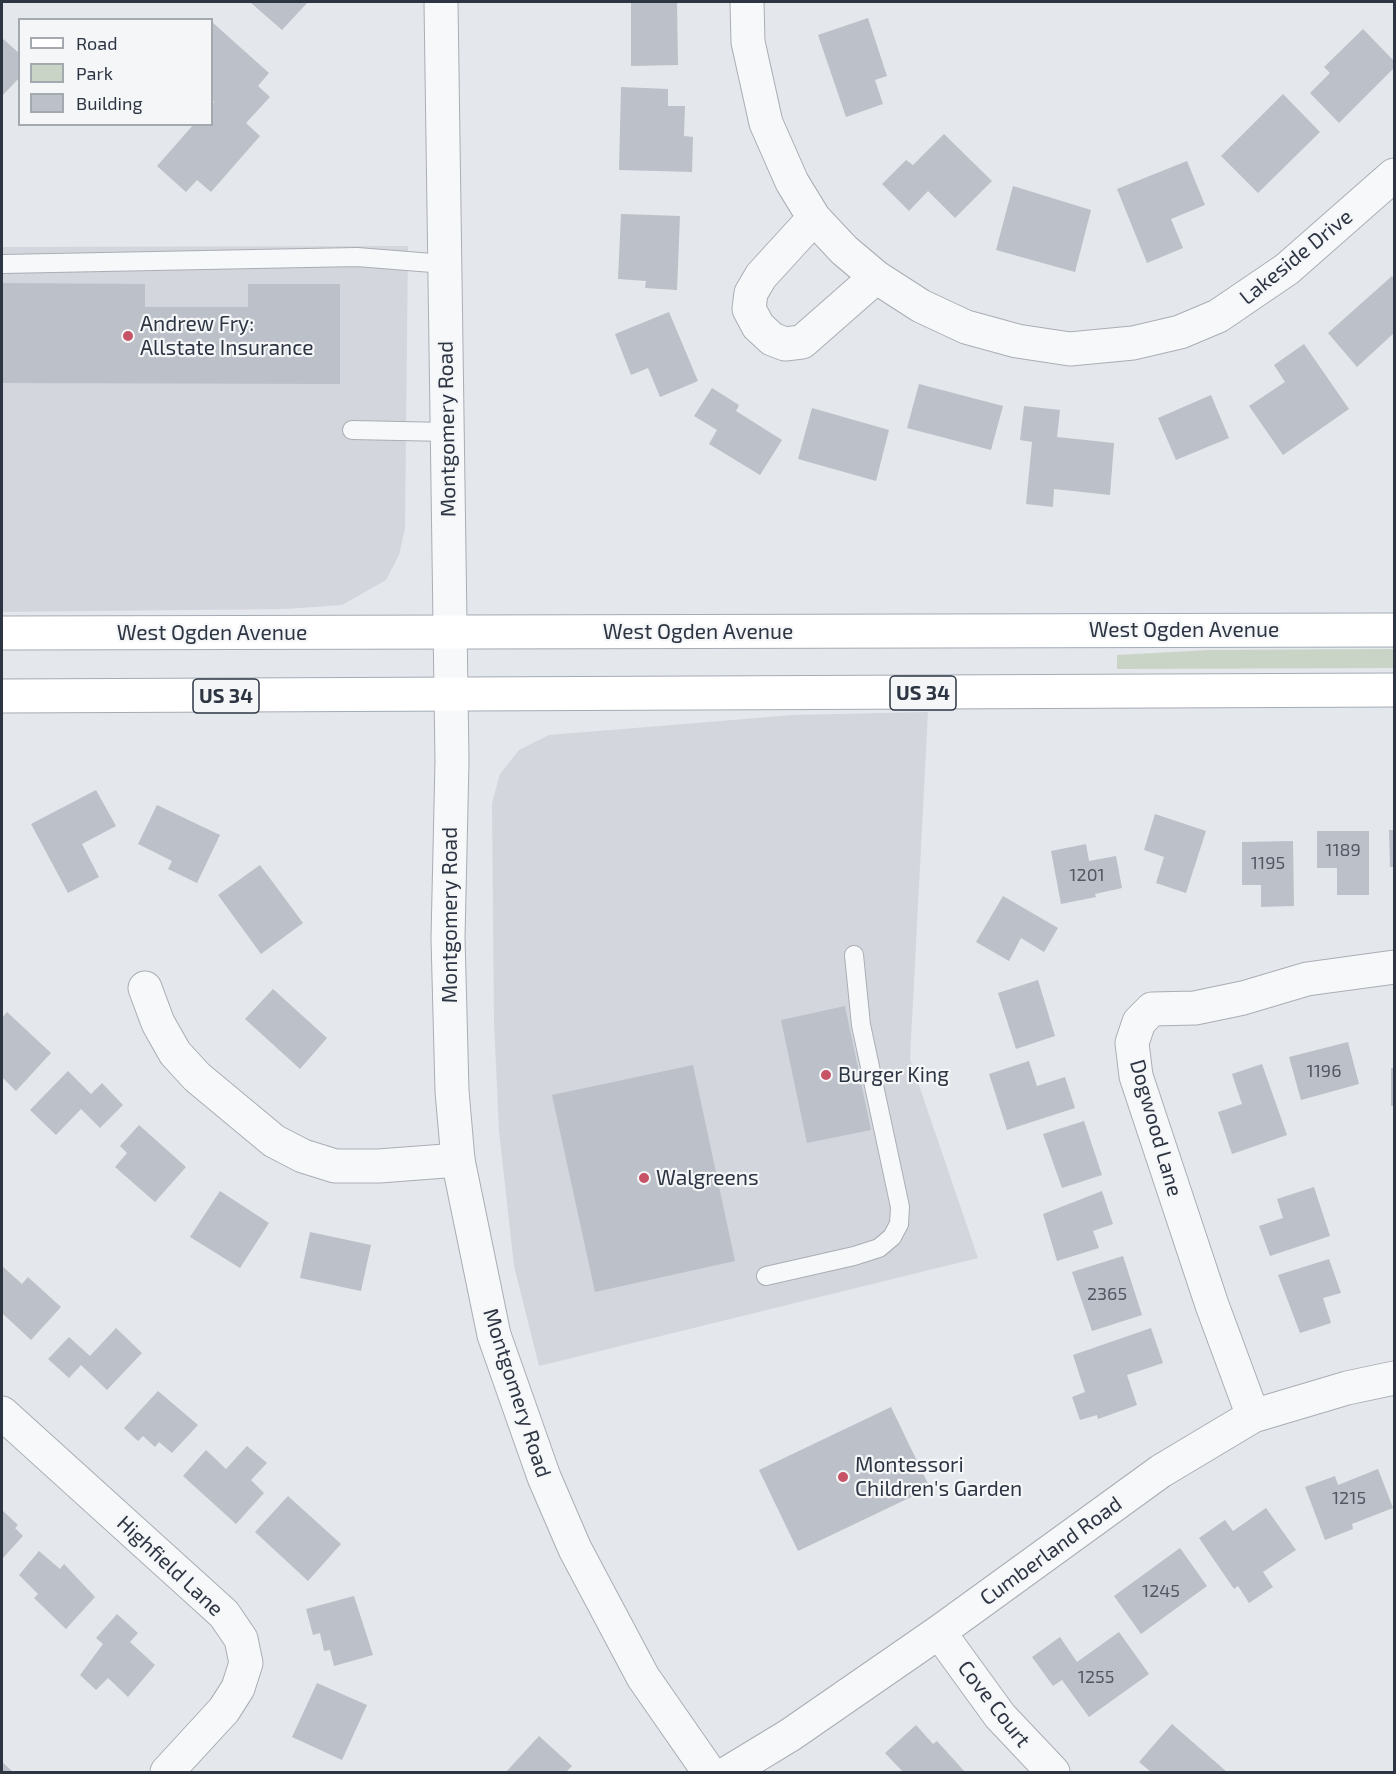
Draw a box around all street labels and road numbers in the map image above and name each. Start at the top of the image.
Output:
street label: Lakeside Drive [1235,204,1357,310]
street label: Montgomery Road [433,341,461,517]
street label: West Ogden Avenue [1089,617,1279,643]
street label: West Ogden Avenue [603,619,793,645]
street label: West Ogden Avenue [117,620,307,646]
road number: US 34 [890,676,956,710]
road number: US 34 [193,679,259,713]
street label: Montgomery Road [437,827,463,1003]
street label: Dogwood Lane [1124,1057,1188,1199]
street label: Montgomery Road [478,1305,556,1481]
street label: Cumberland Road [975,1491,1127,1611]
street label: Highfield Lane [112,1510,228,1622]
street label: Cove Court [952,1656,1036,1752]

